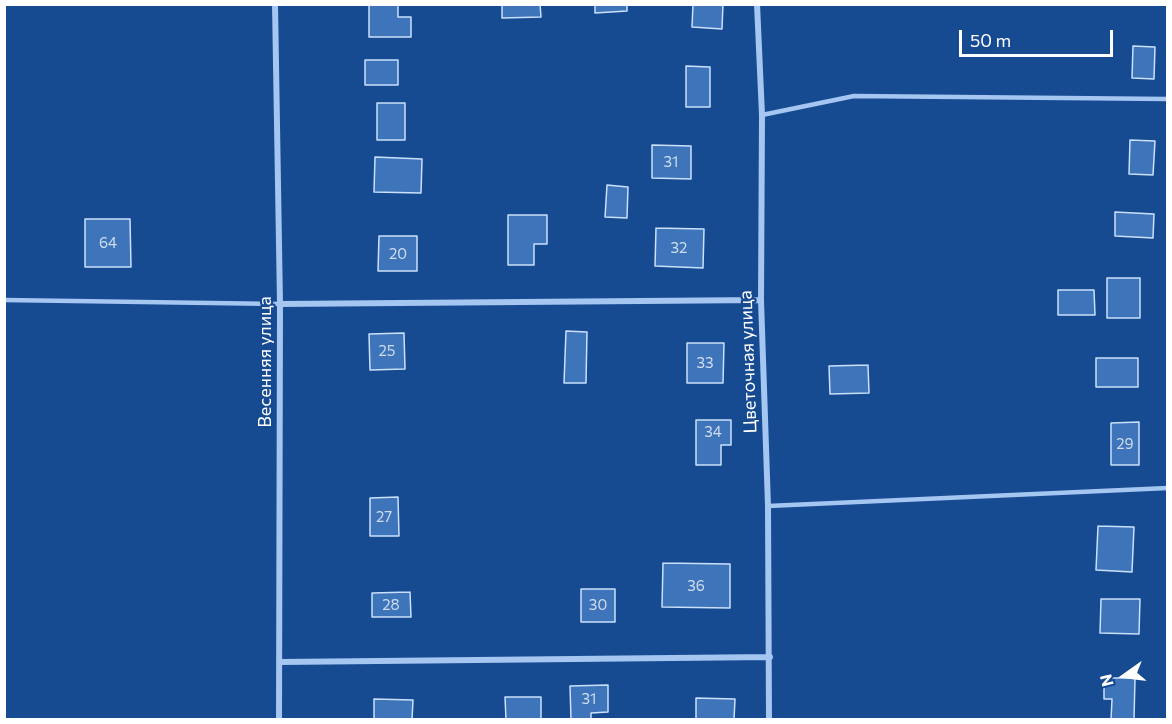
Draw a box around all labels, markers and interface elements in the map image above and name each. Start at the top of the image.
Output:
scale bar [962,18,1116,56]
text: 50 m [970,29,1011,51]
house number: 31 [664,153,678,171]
house number: 64 [99,234,117,252]
house number: 32 [671,239,687,257]
house number: 20 [389,245,407,263]
street label: Цветочная улица [735,290,761,434]
street label: Весенняя улица [254,296,276,428]
house number: 25 [379,342,395,360]
house number: 33 [696,354,714,372]
house number: 34 [704,423,722,441]
house number: 29 [1116,435,1134,453]
house number: 27 [376,508,392,526]
house number: 36 [687,577,705,595]
house number: 28 [382,596,400,614]
house number: 30 [589,596,607,614]
north arrow [1094,646,1154,706]
text: N [1095,672,1117,689]
house number: 31 [582,690,596,708]

